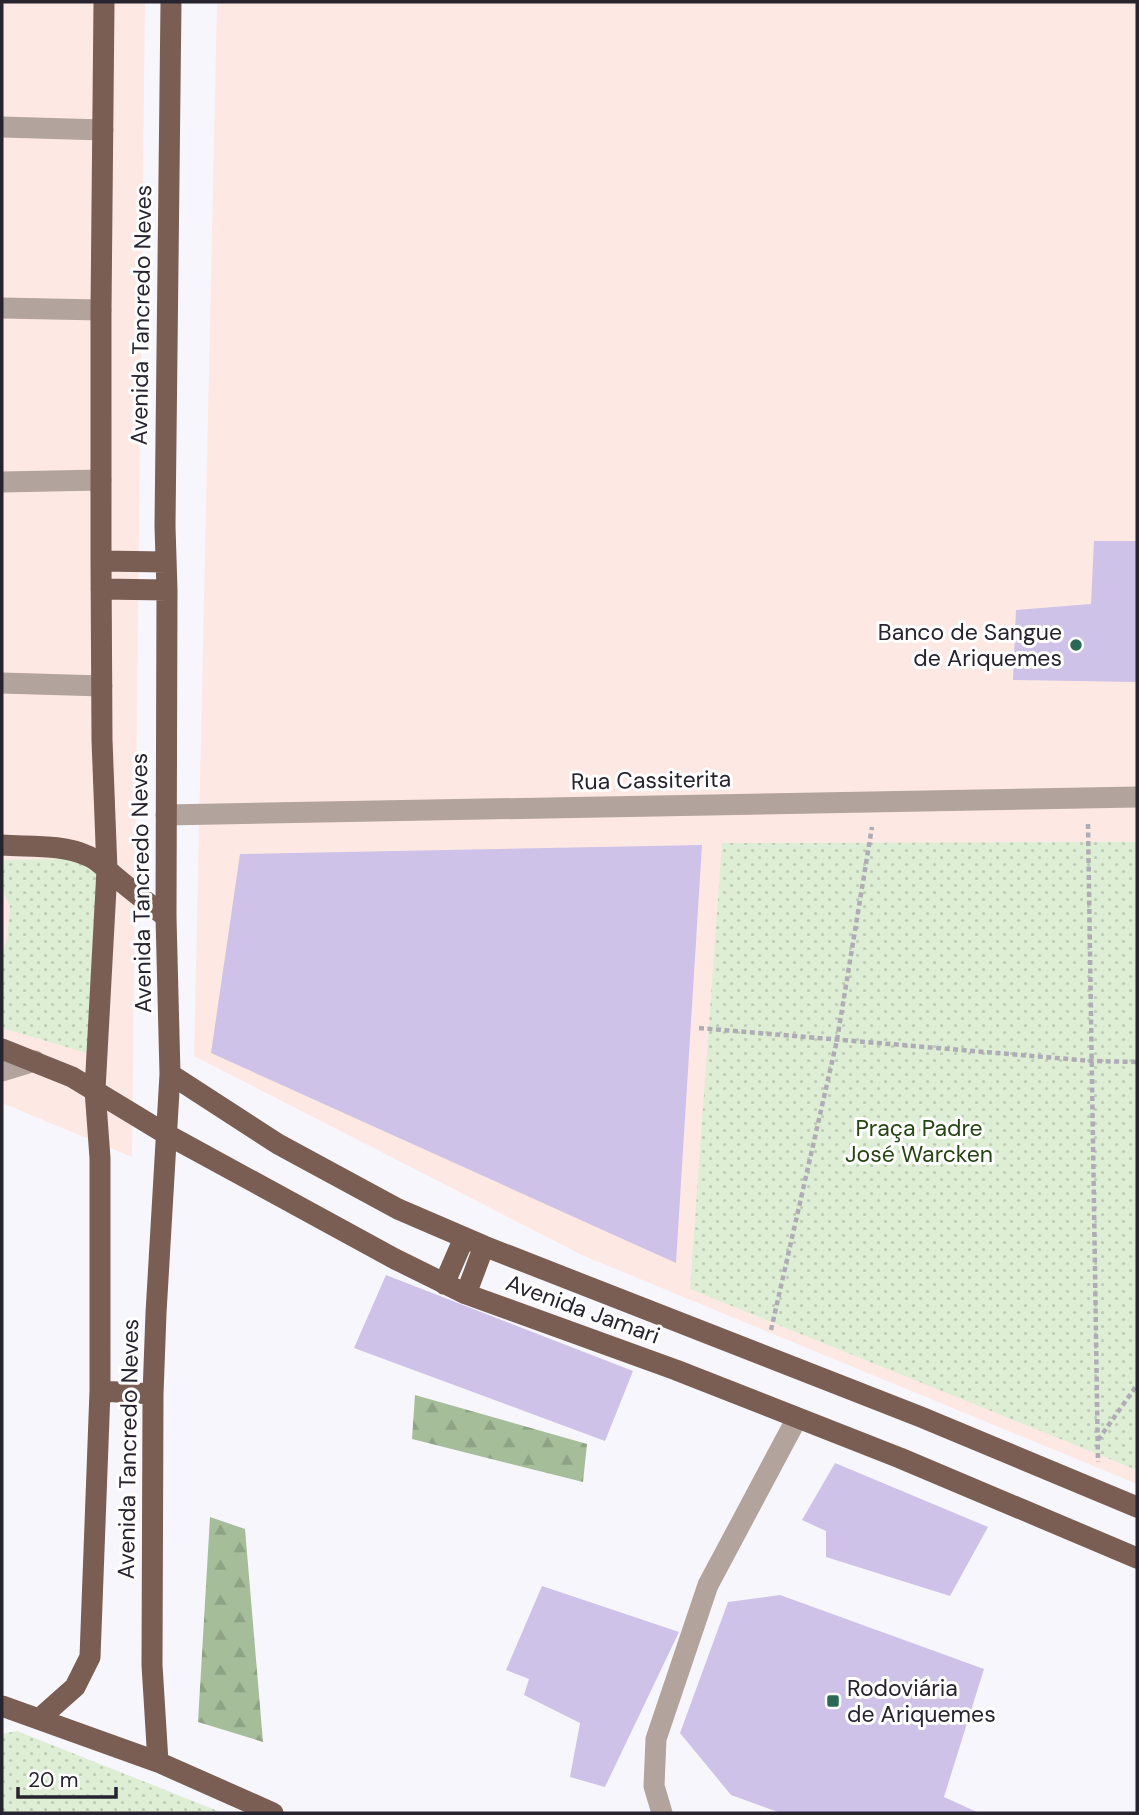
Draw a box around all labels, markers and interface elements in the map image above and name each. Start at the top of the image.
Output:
street label: Avenida Tancredo Neves [124,184,158,446]
place label: Banco de Sangue de Ariquemes [878,617,1062,673]
marker: Banco de Sangue de Ariquemes [1068,637,1084,653]
street label: Avenida Tancredo Neves [124,752,158,1014]
street label: Rua Cassiterita [571,764,731,796]
park label: Praça Padre José Warcken [845,1113,993,1169]
street label: Avenida Jamari [502,1267,664,1351]
street label: Avenida Tancredo Neves [111,1318,145,1580]
place label: Rodoviária de Ariquemes [847,1673,996,1729]
marker: Rodoviária de Ariquemes [825,1693,841,1709]
scale bar [18,1756,116,1800]
text: 20 m [28,1766,79,1794]

